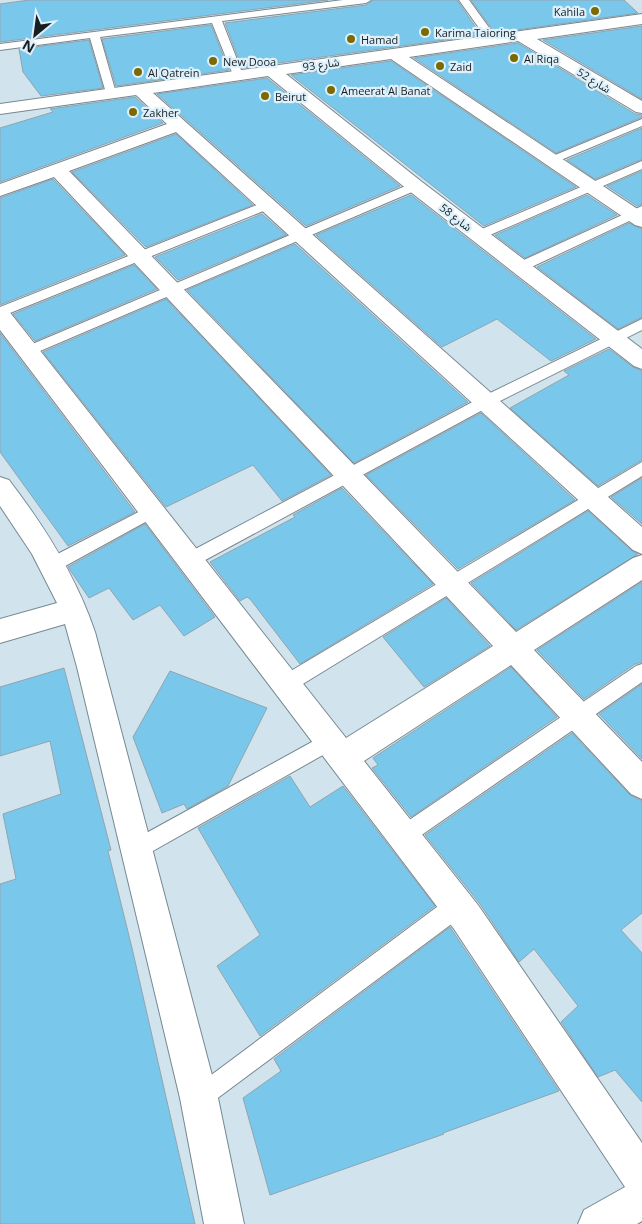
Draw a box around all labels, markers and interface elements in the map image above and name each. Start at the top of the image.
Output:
place label: Kahila [554,4,585,19]
marker: Kahila [589,5,601,17]
north arrow [10,10,60,60]
place label: Karima Taioring [435,25,516,40]
marker: Karima Taioring [419,26,431,38]
place label: Hamad [361,32,398,47]
marker: Hamad [345,33,357,45]
text: N [19,36,38,58]
place label: Al Riqa [524,51,559,66]
marker: Al Riqa [508,52,520,64]
place label: New Dooa [223,54,276,69]
street label: شارع 93 [302,54,341,75]
marker: New Dooa [207,55,219,67]
place label: Zaid [450,59,472,74]
marker: Zaid [434,60,446,72]
street label: شارع 52 [574,64,614,97]
place label: Al Qatrein [148,65,199,80]
marker: Al Qatrein [132,66,144,78]
place label: Ameerat Al Banat [341,83,431,98]
marker: Ameerat Al Banat [325,84,337,96]
place label: Beirut [275,89,306,104]
marker: Beirut [259,90,271,102]
place label: Zakher [143,105,179,120]
marker: Zakher [127,106,139,118]
street label: شارع 58 [436,200,475,235]

